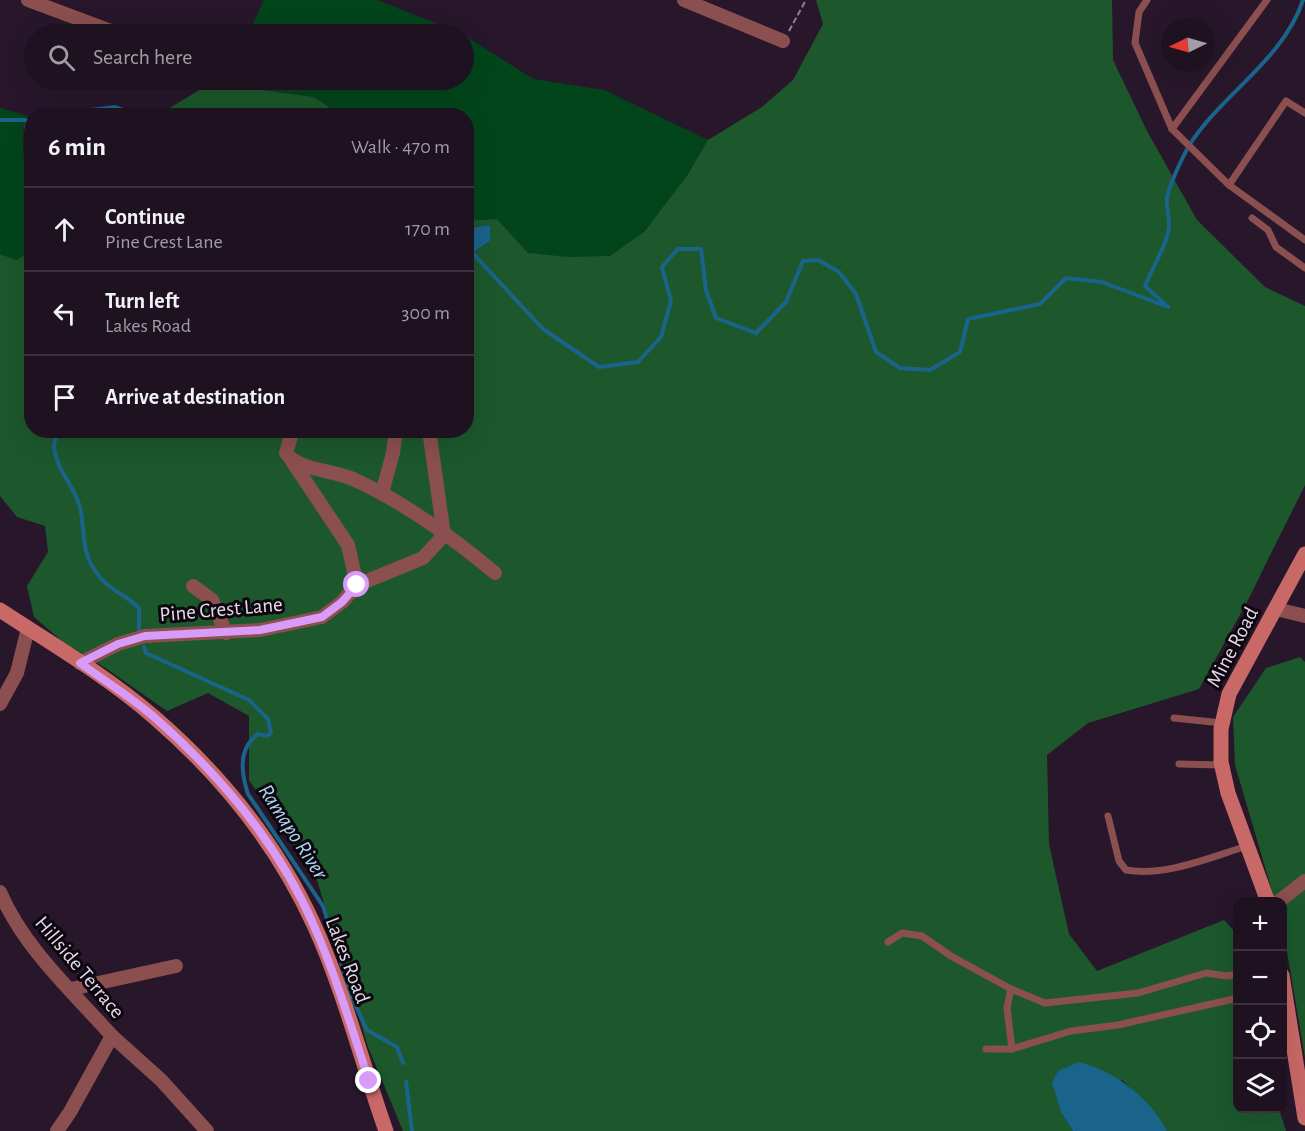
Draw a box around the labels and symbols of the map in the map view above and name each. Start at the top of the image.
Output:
north arrow [1161,18,1215,72]
route start [343,571,369,597]
street label: Pine Crest Lane [159,594,284,625]
street label: Mine Road [1203,604,1262,691]
water label: Ramapo River [254,780,332,884]
street label: Hillside Terrace [31,912,128,1022]
street label: Lakes Road [322,914,374,1006]
route end [355,1067,381,1093]

